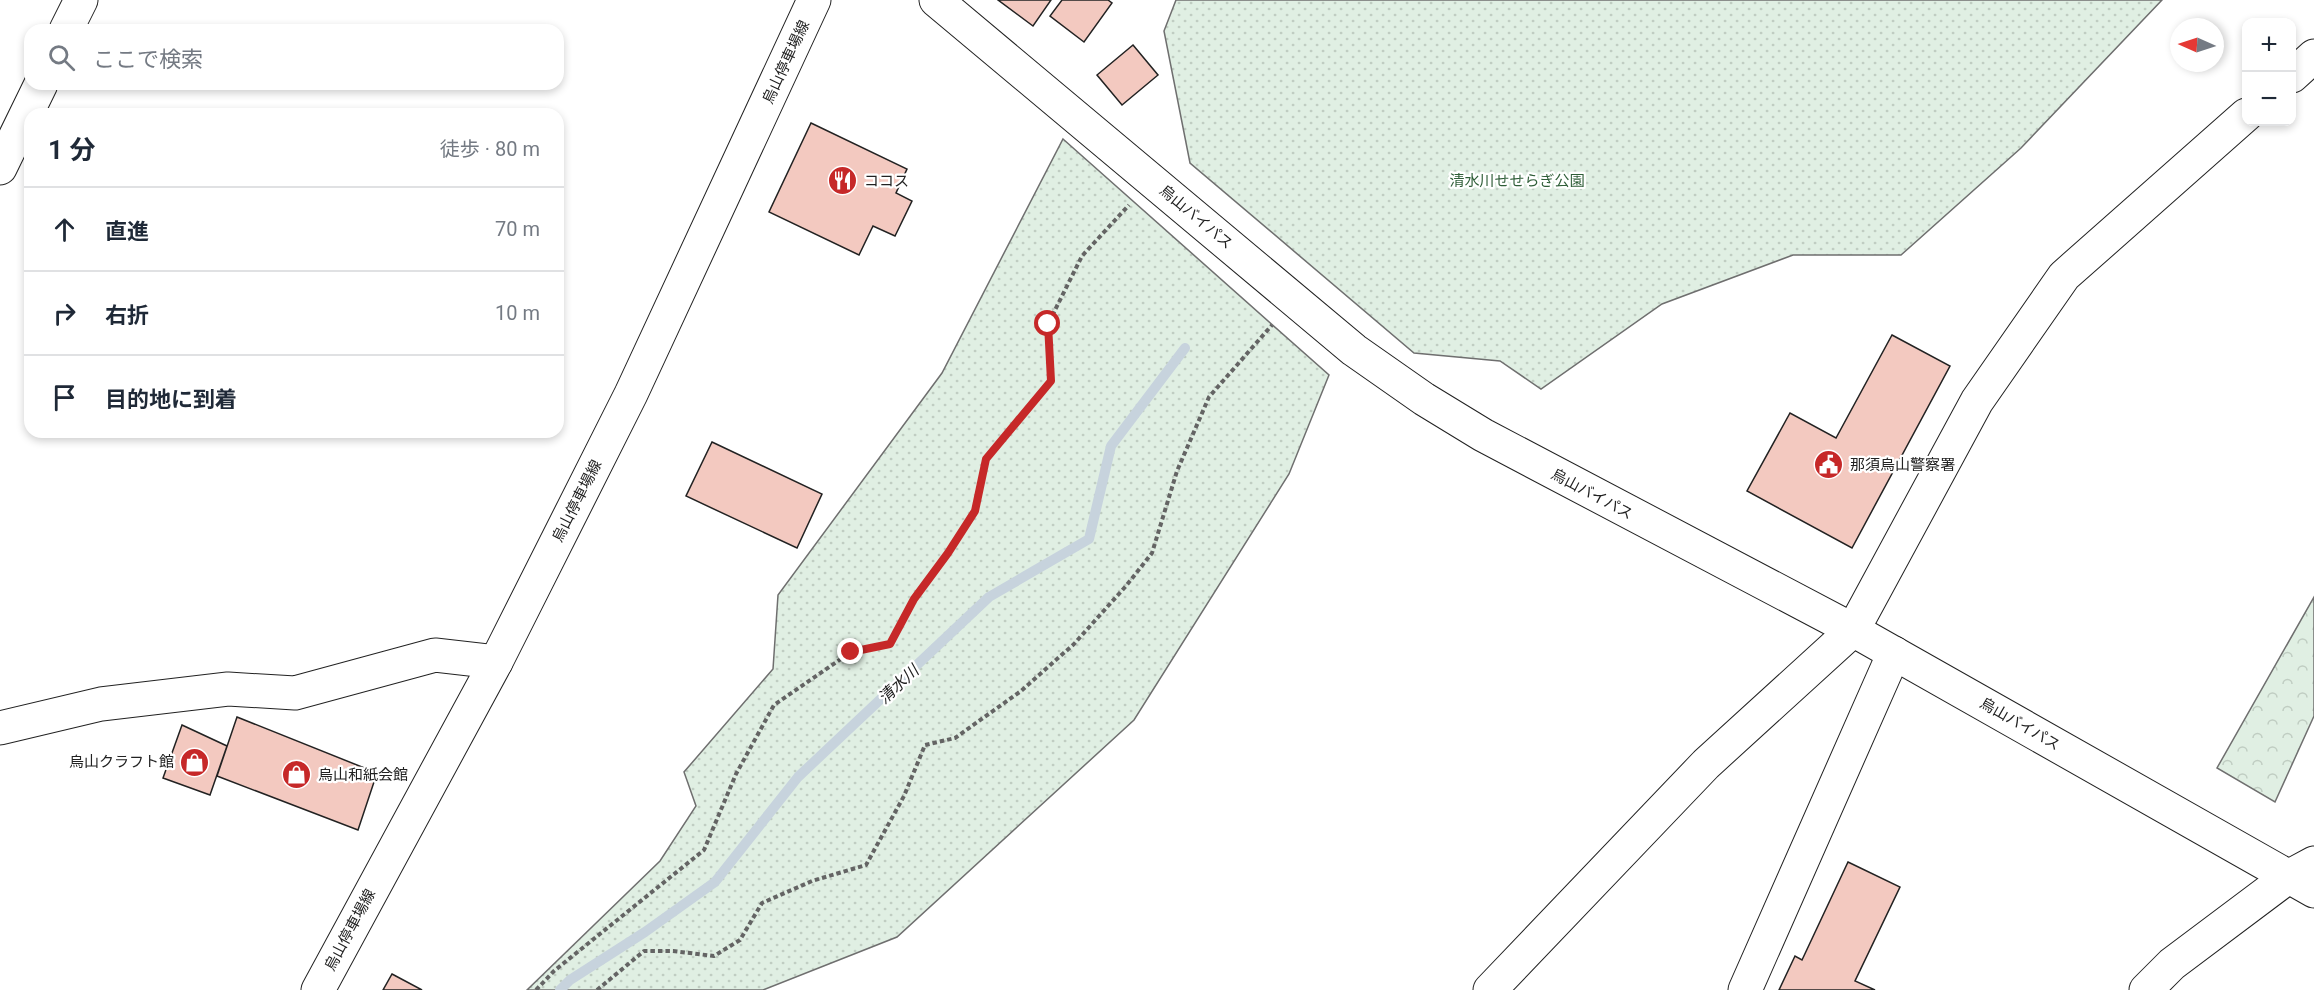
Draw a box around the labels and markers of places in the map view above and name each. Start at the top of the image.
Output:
restaurant icon: ココス [827,165,859,197]
place label: ココス [864,172,909,190]
public building icon: 那須烏山警察署 [1813,449,1845,481]
place label: 那須烏山警察署 [1850,456,1955,474]
shop icon: 烏山クラフト館 [179,746,211,778]
place label: 烏山クラフト館 [69,753,174,771]
shop icon: 烏山和紙会館 [281,759,313,791]
place label: 烏山和紙会館 [318,766,408,784]

